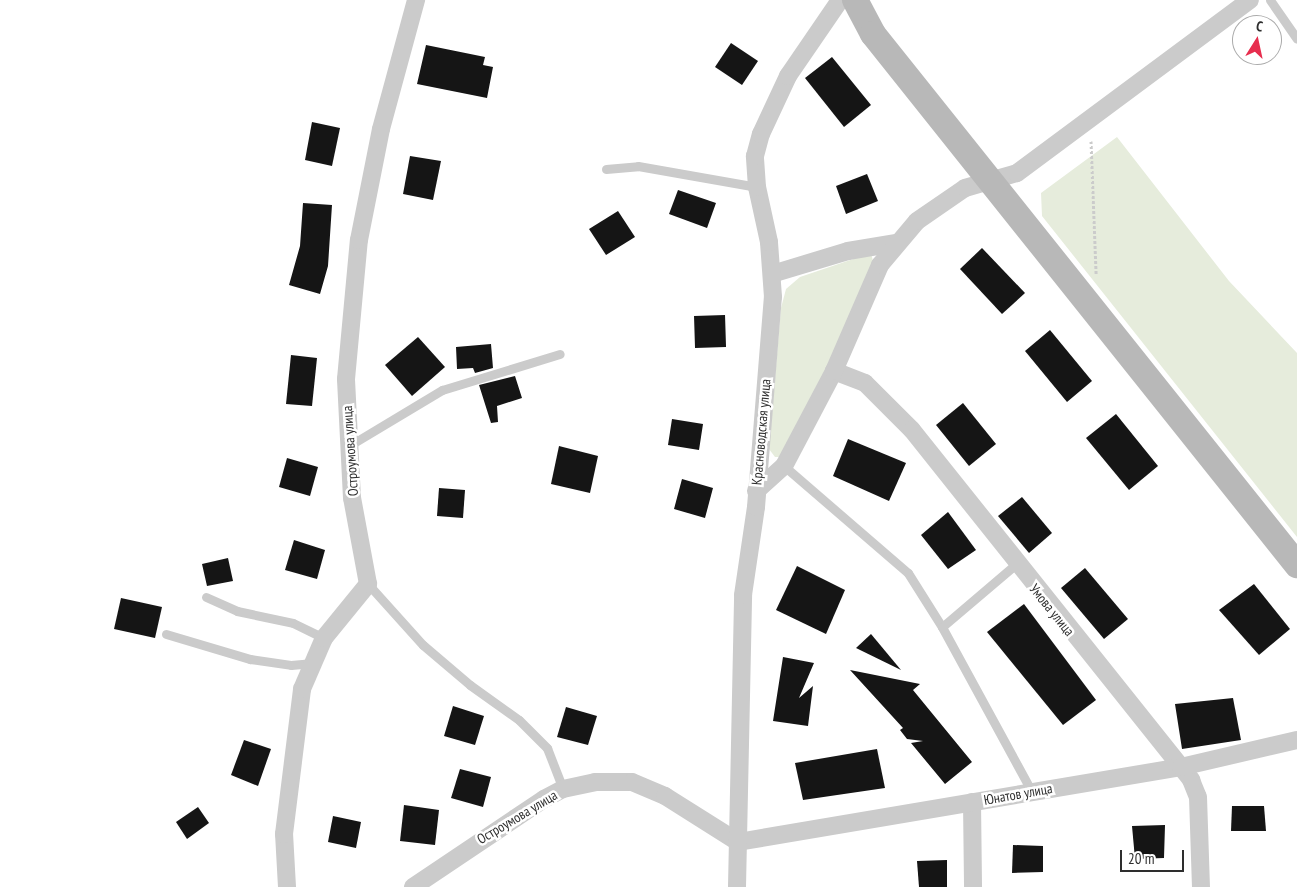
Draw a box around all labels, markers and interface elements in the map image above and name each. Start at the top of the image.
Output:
north arrow [1232,15,1282,65]
text: С [1255,17,1264,36]
street label: Красноводская улица [748,378,774,486]
street label: Остроумова улица [338,405,362,497]
street label: Умова улица [1026,581,1078,639]
street label: Юнатов улица [982,780,1054,808]
street label: Остроумова улица [474,786,560,848]
scale bar [1122,840,1186,872]
text: 20 m [1128,849,1154,868]

